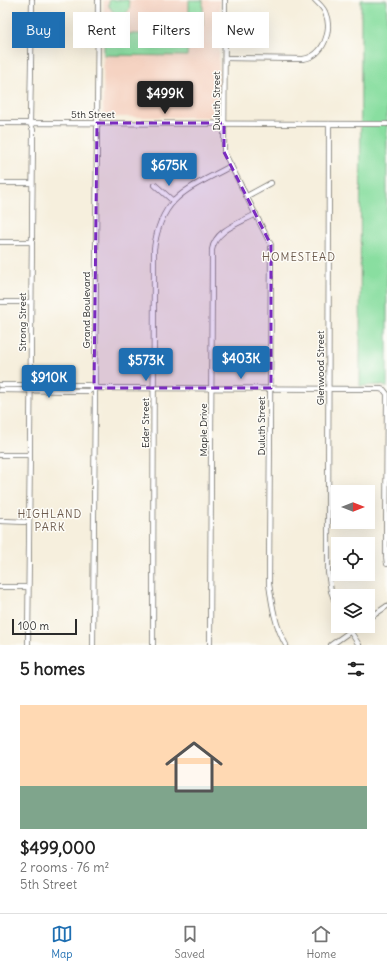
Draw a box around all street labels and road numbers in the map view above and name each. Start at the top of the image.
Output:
street label: Duluth Street [210,71,223,131]
street label: 5th Street [71,108,116,121]
street label: Grand Boulevard [80,271,93,348]
street label: Strong Street [16,292,29,351]
street label: Glenwood Street [314,330,327,405]
street label: Duluth Street [255,396,268,456]
street label: Eder Street [139,397,152,448]
street label: Maple Drive [197,403,210,457]

